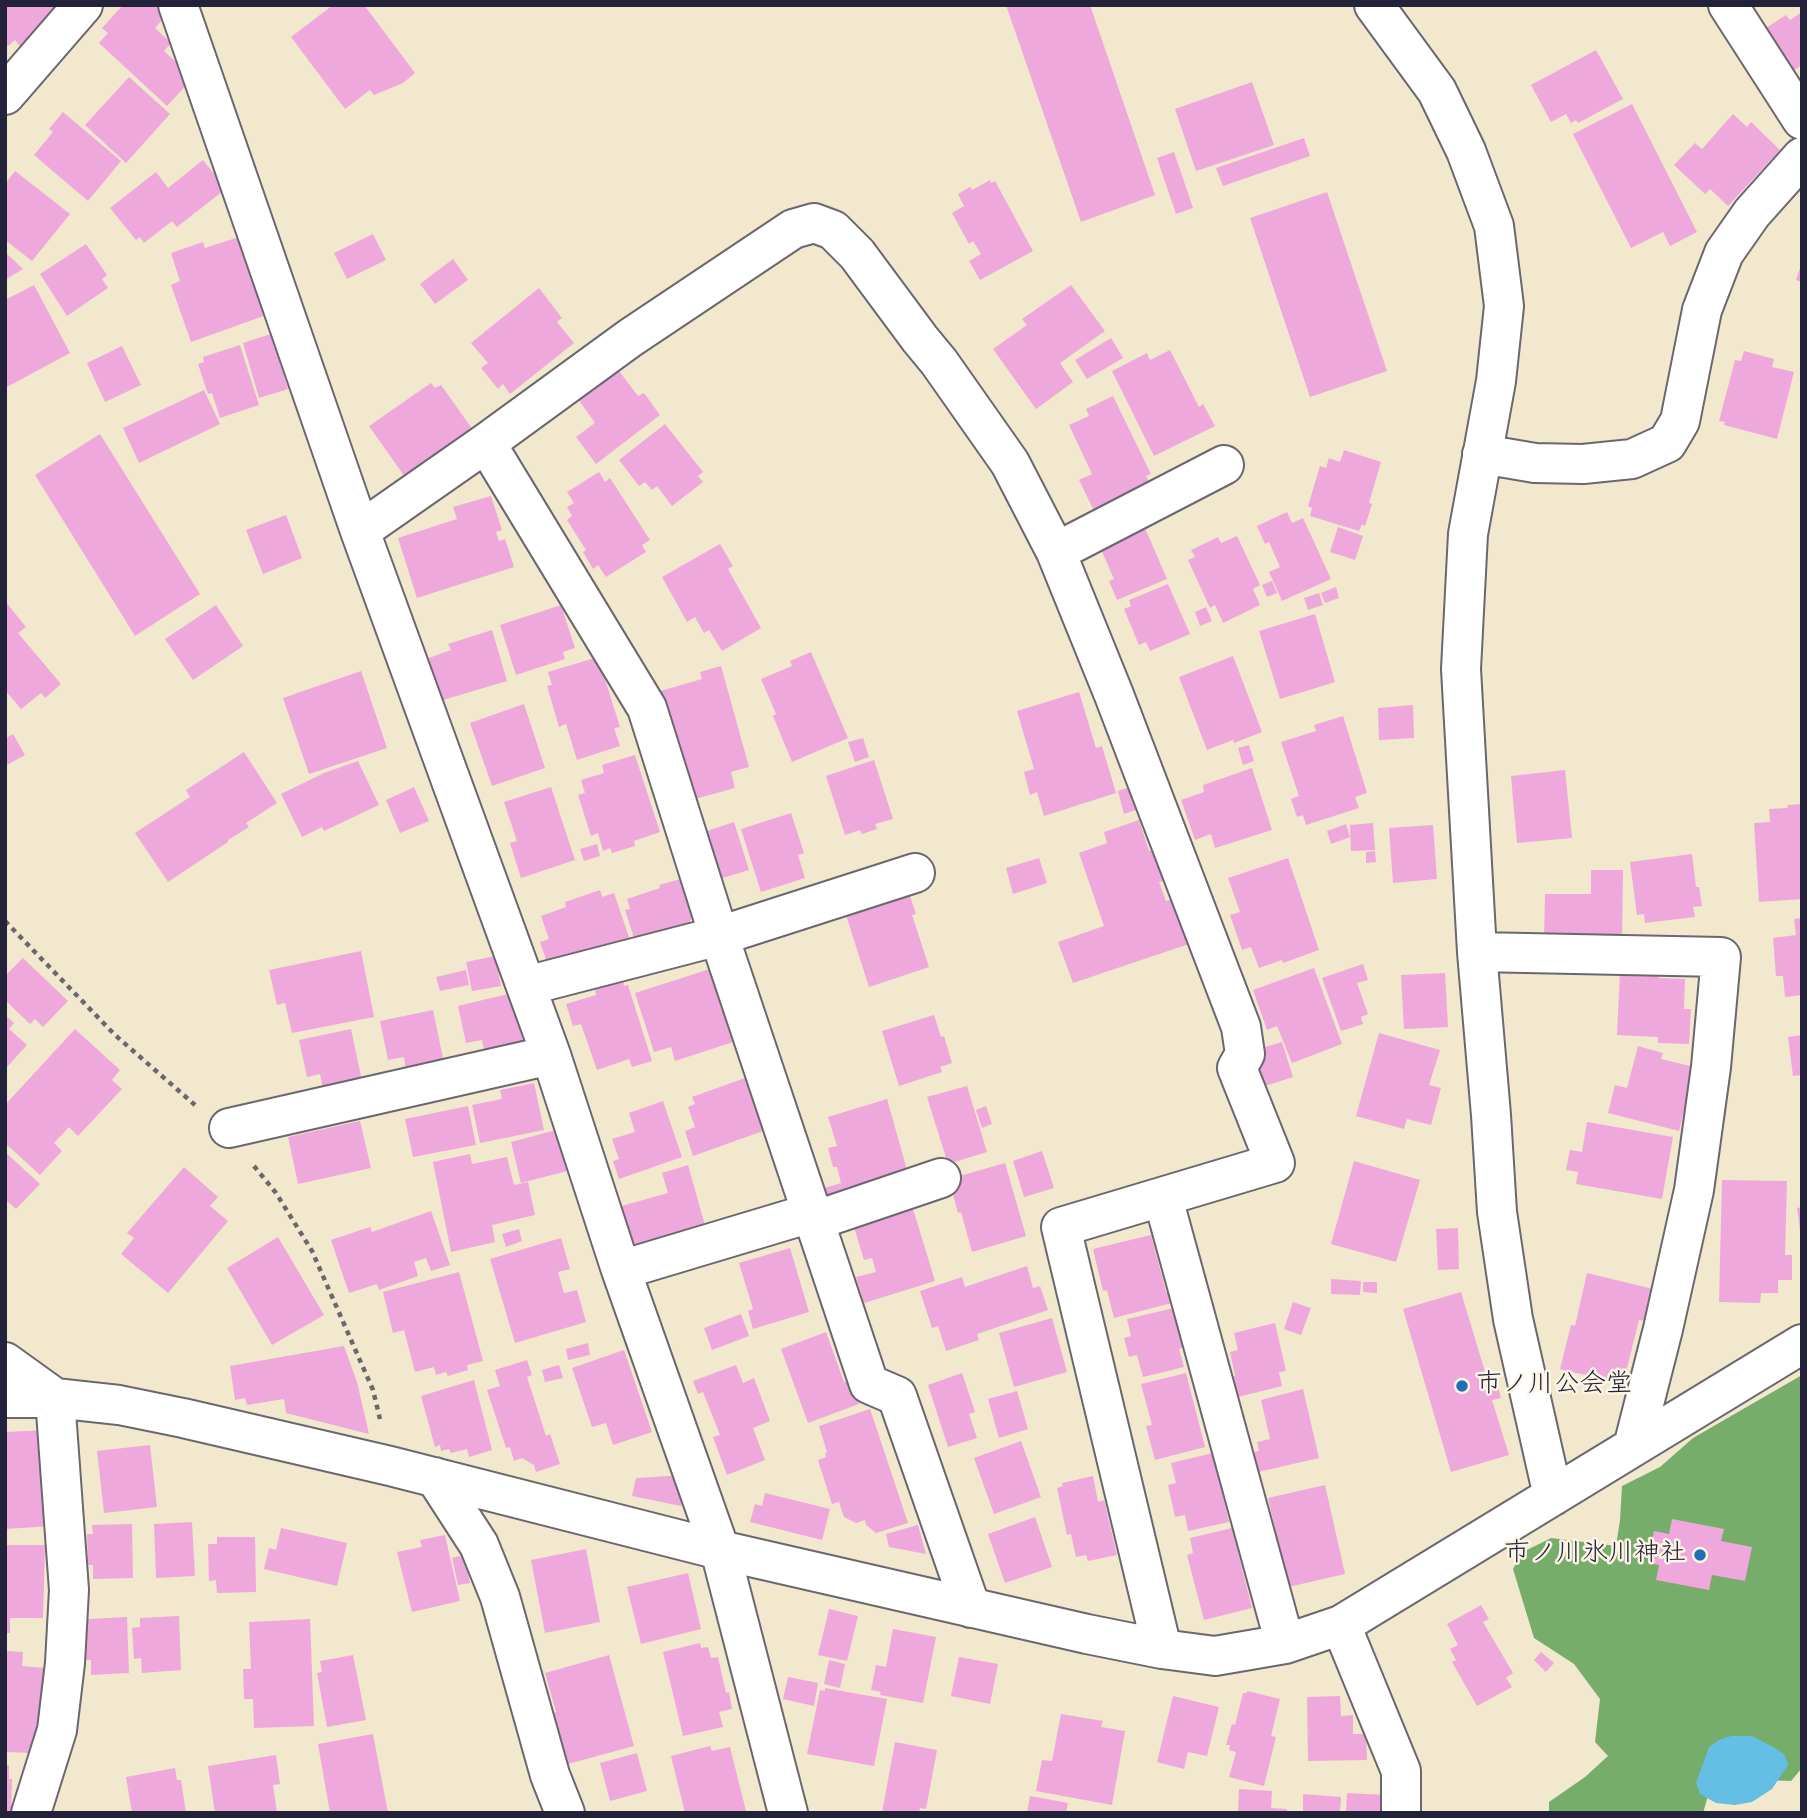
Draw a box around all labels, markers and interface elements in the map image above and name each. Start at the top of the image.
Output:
place label: 市ノ川公会堂 [1476,1370,1632,1402]
marker: 市ノ川公会堂 [1454,1378,1470,1394]
place label: 市ノ川氷川神社 [1504,1539,1686,1571]
marker: 市ノ川氷川神社 [1692,1547,1708,1563]

